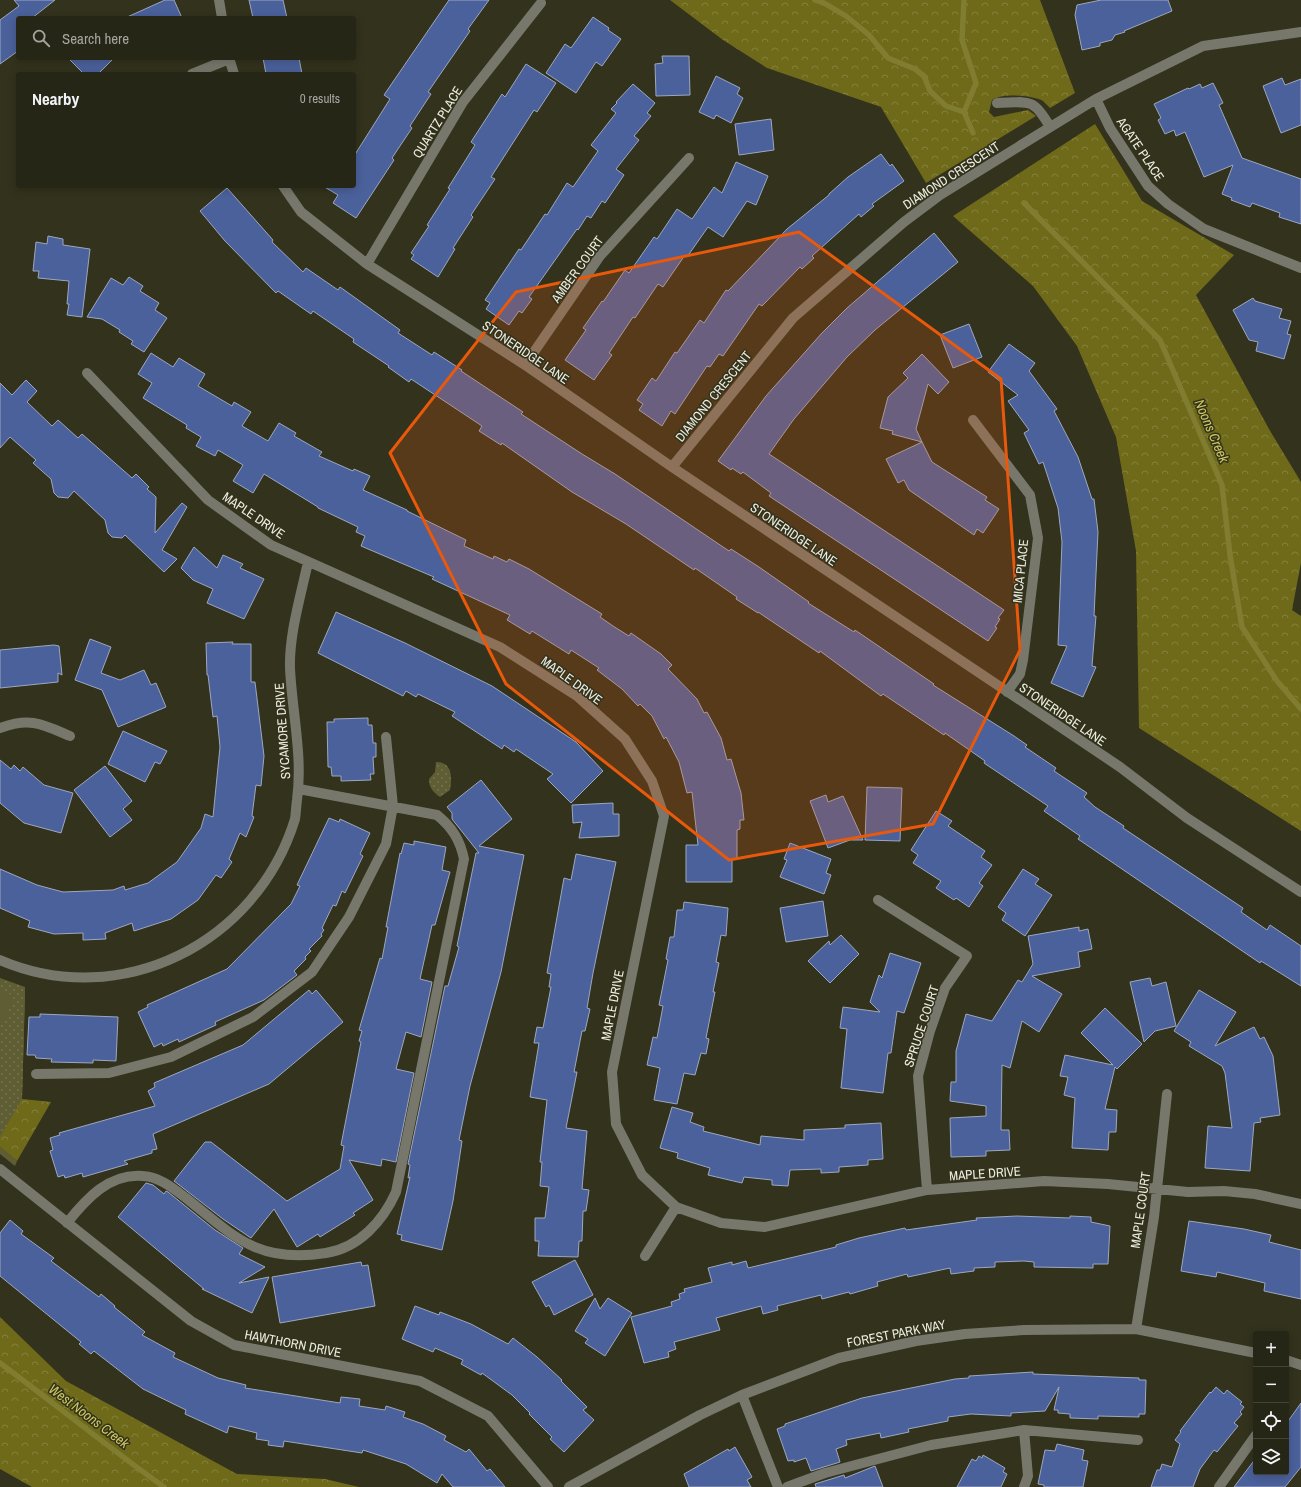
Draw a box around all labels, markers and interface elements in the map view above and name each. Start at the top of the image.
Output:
search box [16,16,356,60]
icon: search [30,27,52,49]
text: Search here [62,28,129,49]
street label: QUARTZ PLACE [409,83,466,161]
text: Nearby [32,87,79,110]
text: 0 results [300,90,340,107]
street label: AGATE PLACE [1112,113,1168,184]
street label: DIAMOND CRESCENT [900,138,1003,213]
street label: AMBER COURT [547,232,608,307]
street label: STONERIDGE LANE [479,317,572,388]
street label: DIAMOND CRESCENT [672,347,756,445]
water label: Noons Creek [1191,397,1234,467]
street label: MAPLE DRIVE [219,488,288,543]
street label: STONERIDGE LANE [747,499,840,570]
street label: MICA PLACE [1009,538,1032,604]
street label: MAPLE DRIVE [538,652,606,708]
street label: STONERIDGE LANE [1016,679,1109,750]
street label: SYCAMORE DRIVE [271,682,294,780]
street label: MAPLE DRIVE [597,968,628,1042]
street label: SPRUCE COURT [900,983,943,1069]
street label: MAPLE DRIVE [949,1163,1021,1184]
street label: MAPLE COURT [1127,1170,1154,1249]
street label: FOREST PARK WAY [845,1316,947,1351]
street label: HAWTHORN DRIVE [243,1326,343,1361]
map controls [1253,1331,1289,1475]
button: + [1253,1331,1289,1367]
button: − [1253,1367,1289,1403]
water label: West Noons Creek [45,1380,134,1453]
button: locate [1253,1403,1289,1439]
button: layers [1253,1439,1289,1475]

